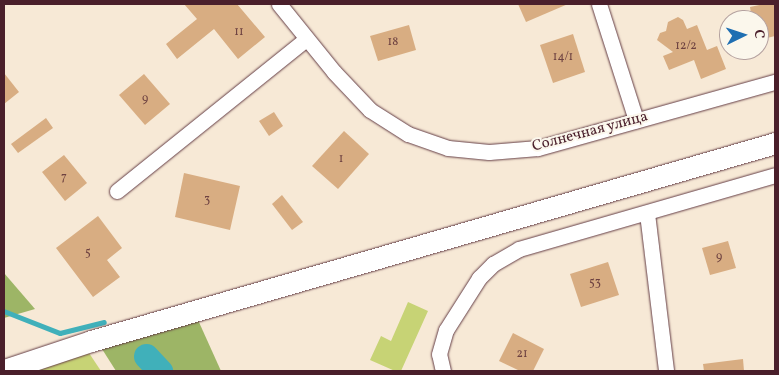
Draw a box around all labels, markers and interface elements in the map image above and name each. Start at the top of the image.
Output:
north arrow [719,10,769,60]
house number: 11 [234,26,244,40]
text: С [749,29,768,39]
house number: 18 [388,36,398,50]
house number: 12/2 [675,40,697,54]
house number: 14/1 [553,51,573,65]
house number: 9 [142,93,148,107]
street label: Солнечная улица [530,108,650,156]
house number: 1 [339,153,343,167]
house number: 7 [61,171,67,185]
house number: 3 [204,194,210,208]
house number: 5 [85,247,91,261]
house number: 9 [716,251,722,265]
house number: 53 [589,277,601,291]
house number: 21 [516,348,528,362]

